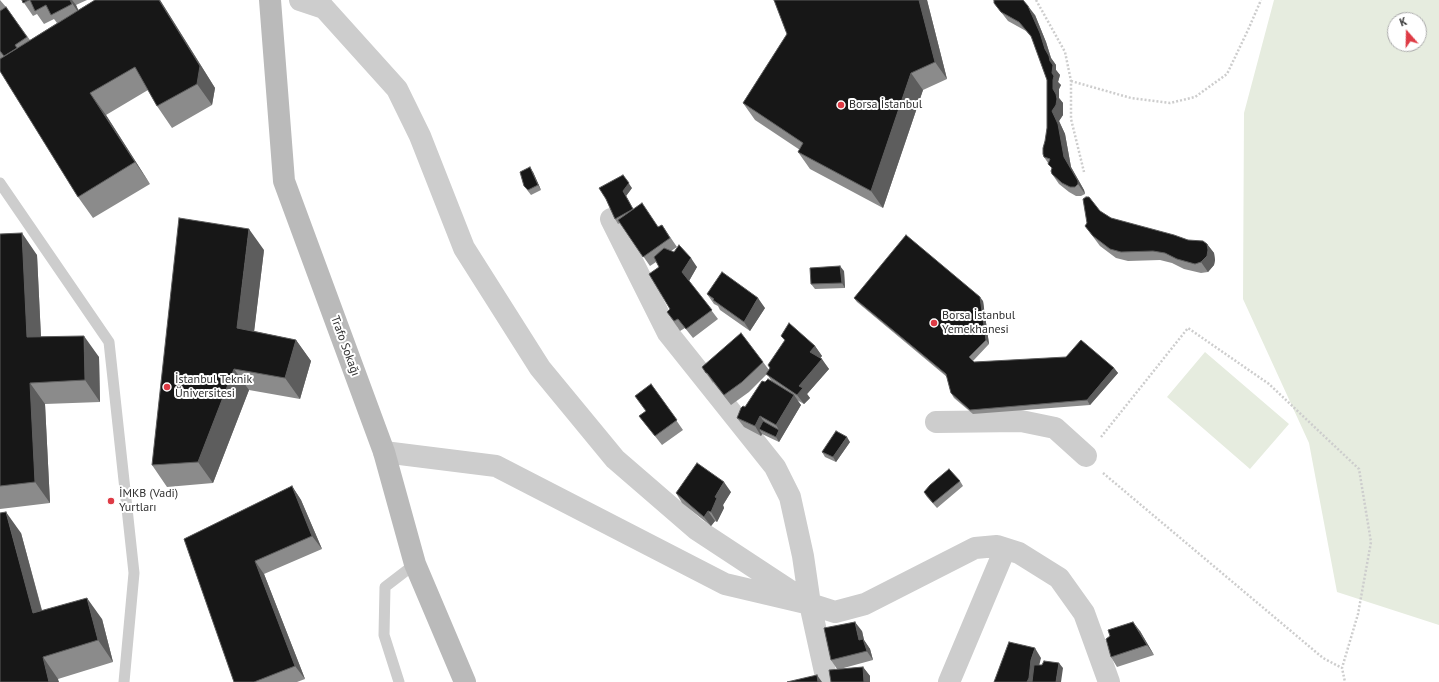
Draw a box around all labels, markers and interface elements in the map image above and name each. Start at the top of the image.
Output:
north arrow [1387,12,1427,52]
text: K [1398,14,1409,29]
place label: Borsa İstanbul [849,98,922,112]
marker: Borsa İstanbul [836,100,846,110]
place label: Borsa İstanbul Yemekhanesi [942,309,1015,337]
street label: Trafo Sokağı [327,314,363,378]
marker: Borsa İstanbul Yemekhanesi [929,318,939,328]
place label: İstanbul Teknik Üniversitesi [175,373,252,401]
marker: İstanbul Teknik Üniversitesi [162,382,172,392]
place label: İMKB (Vadi) Yurtları [119,487,178,515]
marker: İMKB (Vadi) Yurtları [106,496,116,506]

